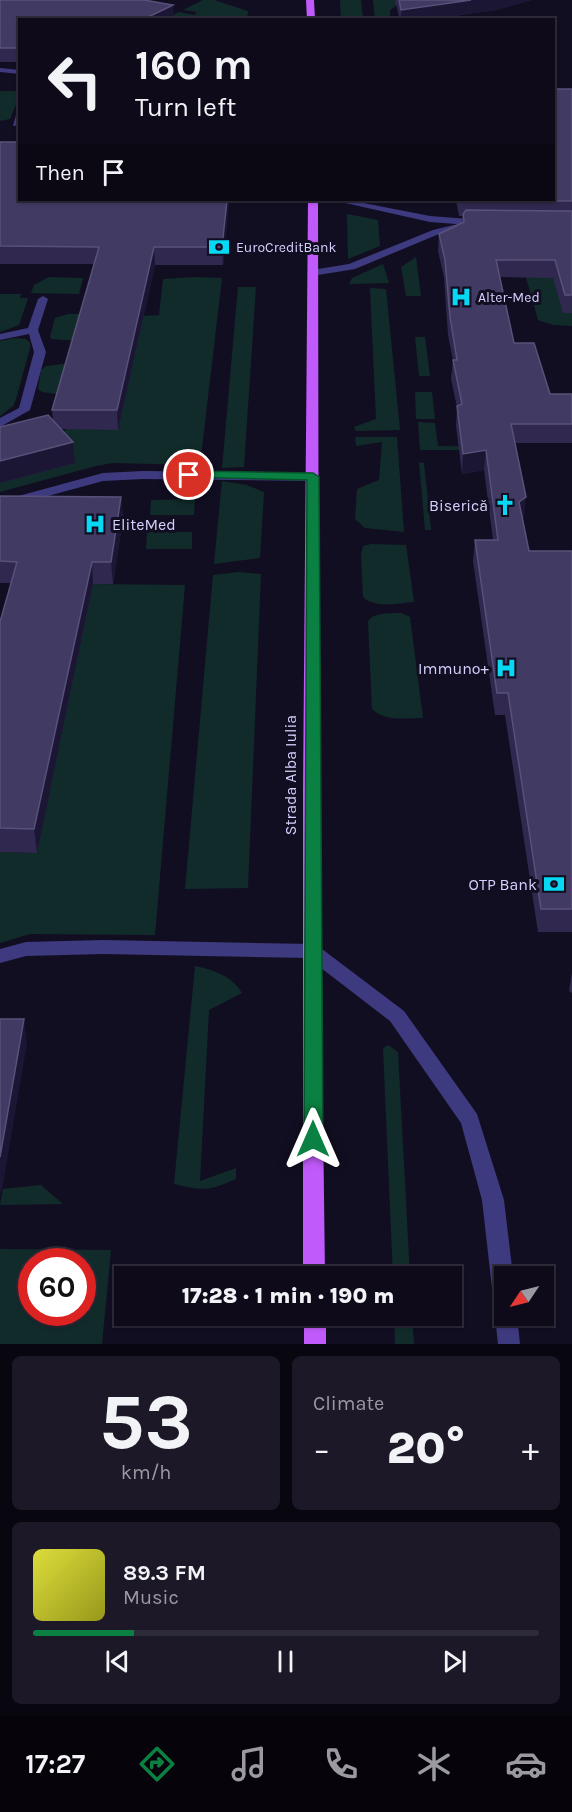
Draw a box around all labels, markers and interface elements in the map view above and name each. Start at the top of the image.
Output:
text: 160 m [135,40,253,90]
icon: left [36,42,114,120]
text: Turn left [135,91,236,123]
icon: arrive [97,156,130,189]
text: Then [36,160,85,186]
bank icon: EuroCreditBank [207,235,231,259]
place label: EuroCreditBank [236,239,336,256]
hospital icon: Alter-Med [449,285,473,309]
place label: Alter-Med [478,289,540,306]
pin [163,449,214,500]
icon: arrive [172,458,205,491]
church icon: Biserică [493,493,517,517]
place label: Biserică [429,496,488,515]
hospital icon: EliteMed [83,512,107,536]
place label: EliteMed [112,515,176,534]
hospital icon: Immuno+ [494,656,518,680]
place label: Immuno+ [418,659,490,678]
street label: Strada Alba Iulia [281,715,300,835]
bank icon: OTP Bank [542,872,566,896]
place label: OTP Bank [469,875,537,894]
position arrow [281,1107,345,1171]
speed limit sign: 60 [18,1248,96,1326]
north arrow [494,1266,554,1326]
map controls [494,1266,554,1326]
text: 17:28 · 1 min · 190 m [182,1283,394,1309]
text: 53 [99,1376,193,1468]
text: Climate [313,1392,384,1415]
text: 20° [387,1422,465,1474]
text: − [313,1430,330,1468]
text: + [522,1430,539,1468]
text: km/h [121,1461,171,1484]
text: 89.3 FM [123,1560,206,1586]
text: Music [123,1586,179,1609]
icon: previous [101,1645,134,1678]
icon: pause [269,1645,302,1678]
icon: next [438,1645,471,1678]
icon: directions [136,1743,178,1785]
icon: music [228,1743,270,1785]
icon: phone [320,1743,362,1785]
icon: climate [413,1743,455,1785]
icon: car [505,1743,547,1785]
text: 17:27 [25,1748,85,1780]

